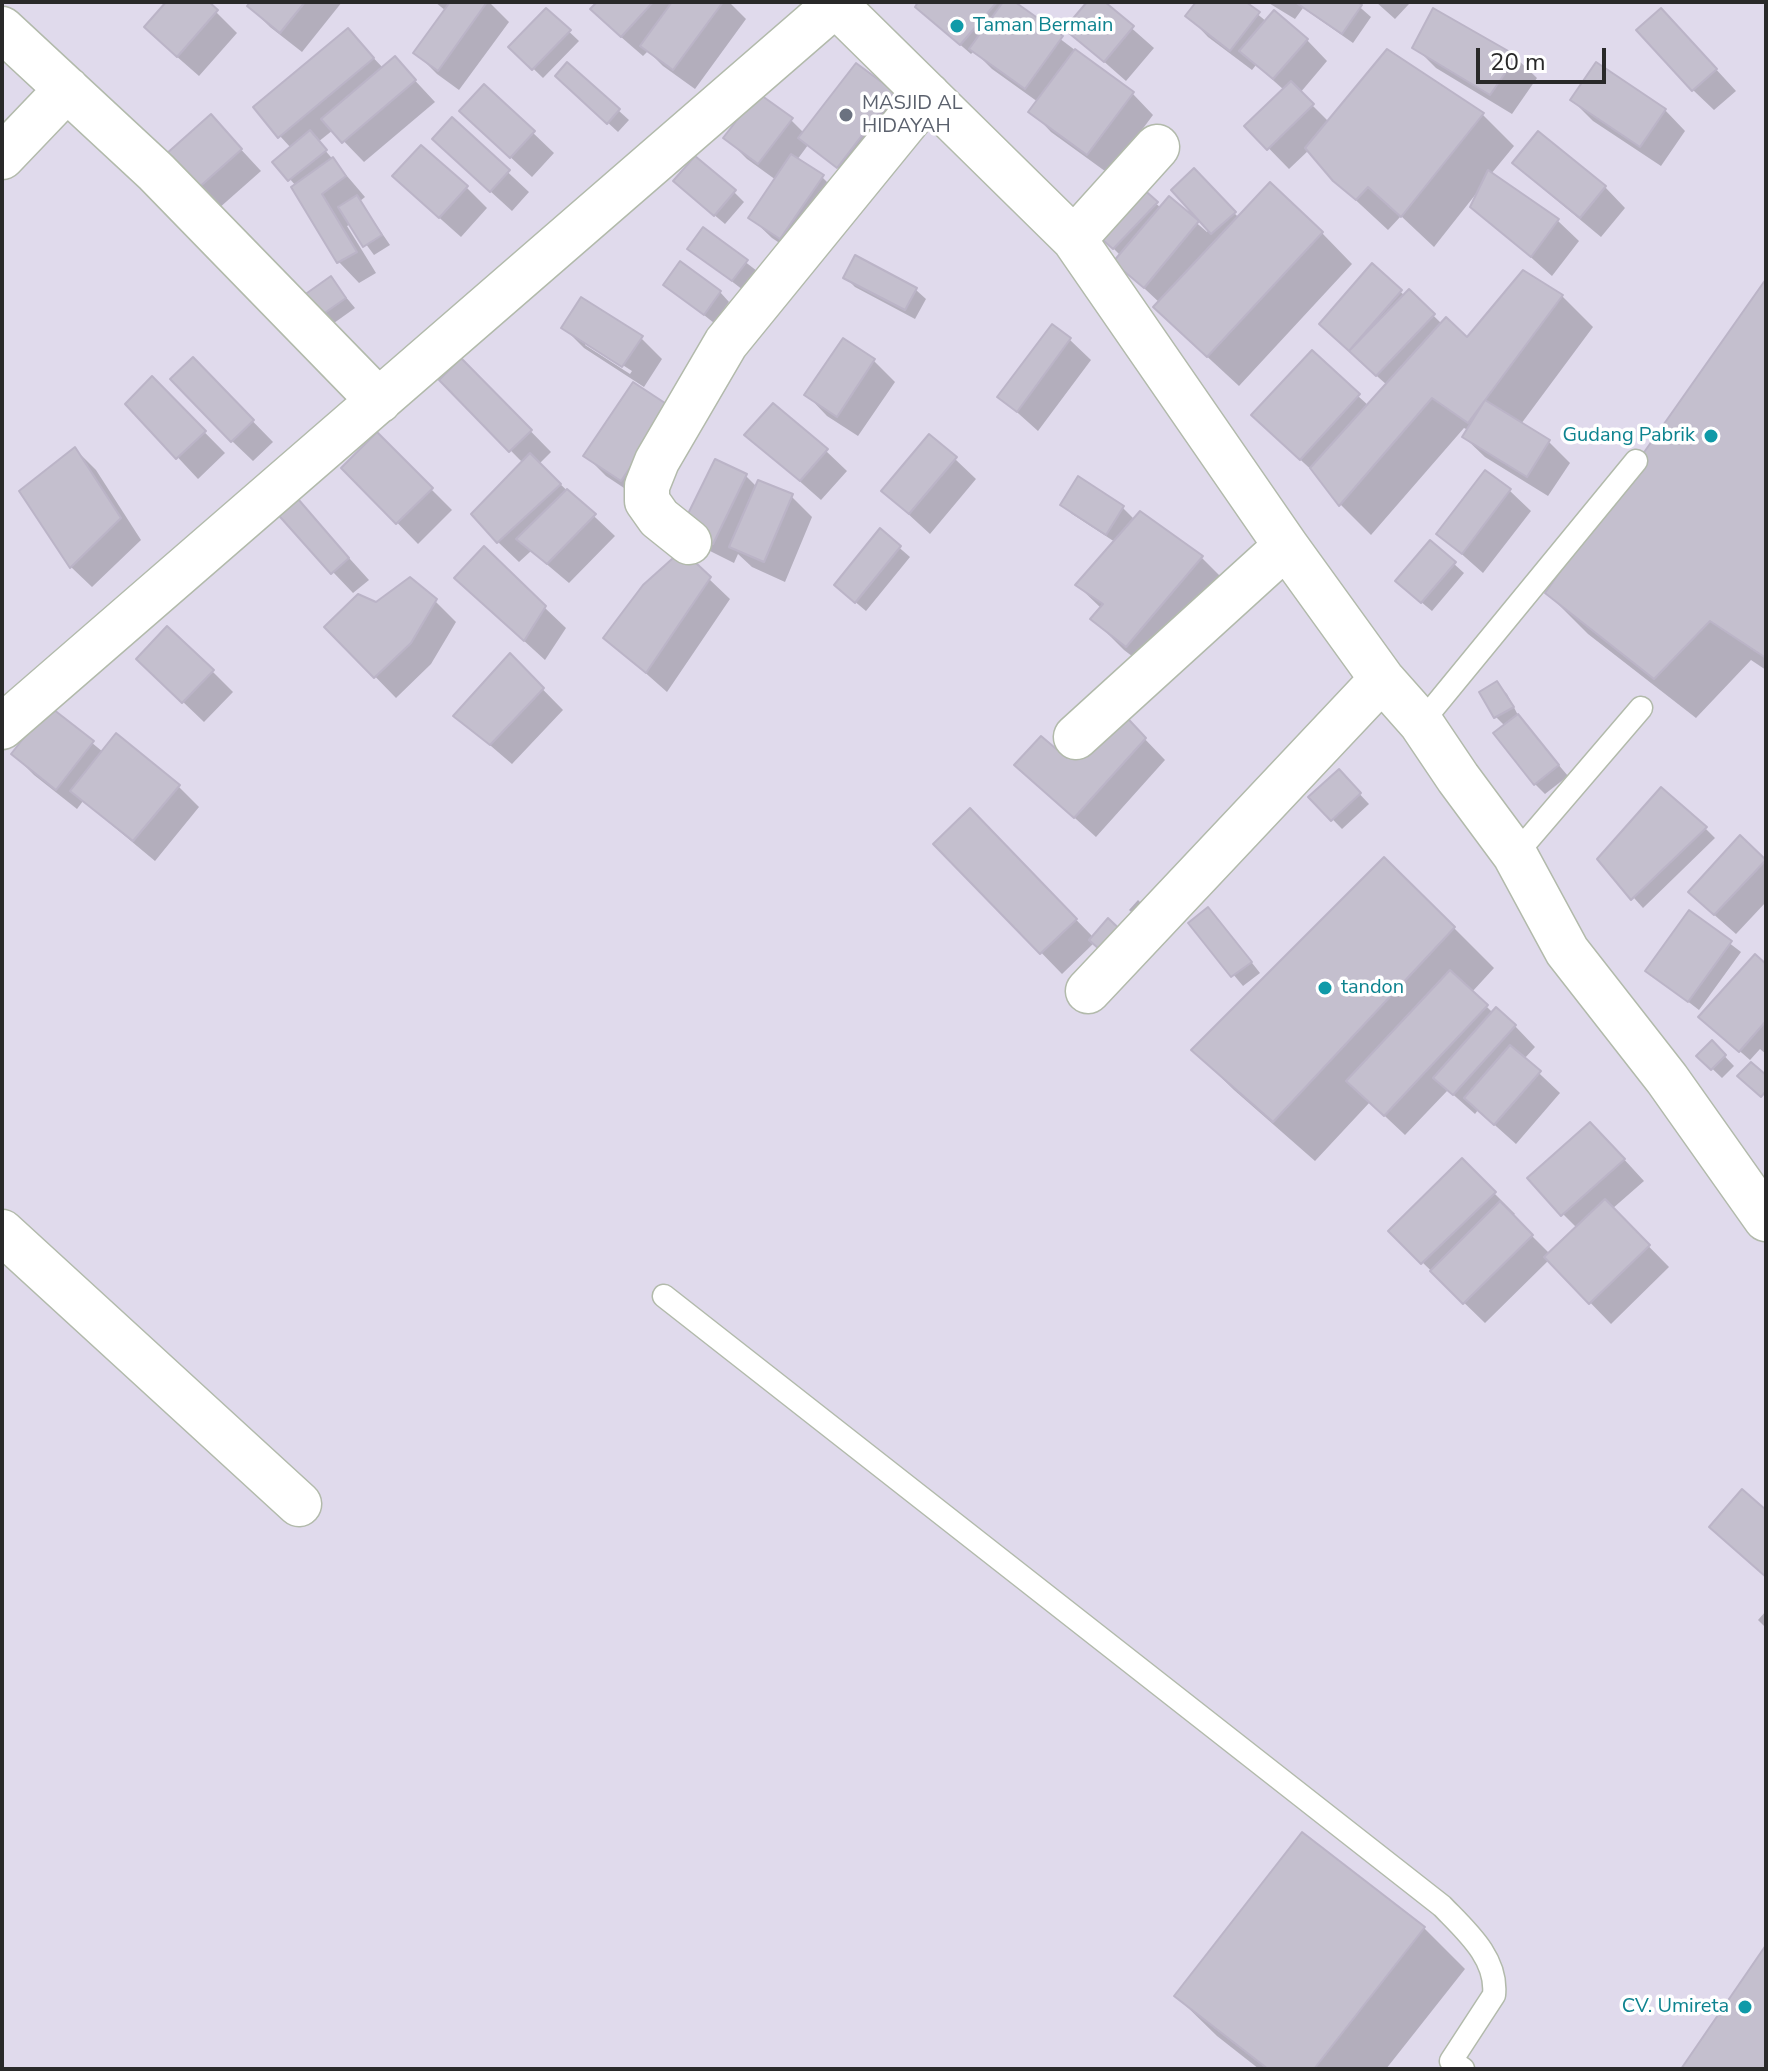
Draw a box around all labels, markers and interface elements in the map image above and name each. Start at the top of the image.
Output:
place label: Taman Bermain [973,14,1113,38]
marker: Taman Bermain [948,17,966,35]
scale bar [1480,32,1610,82]
text: 20 m [1490,46,1546,78]
place label: MASJID AL HIDAYAH [862,92,963,139]
marker: MASJID AL HIDAYAH [837,106,855,124]
place label: Gudang Pabrik [1563,424,1695,448]
marker: Gudang Pabrik [1702,427,1720,445]
place label: tandon [1341,976,1404,1000]
marker: tandon [1316,979,1334,997]
place label: CV. Umireta [1622,1995,1729,2019]
marker: CV. Umireta [1736,1998,1754,2016]

